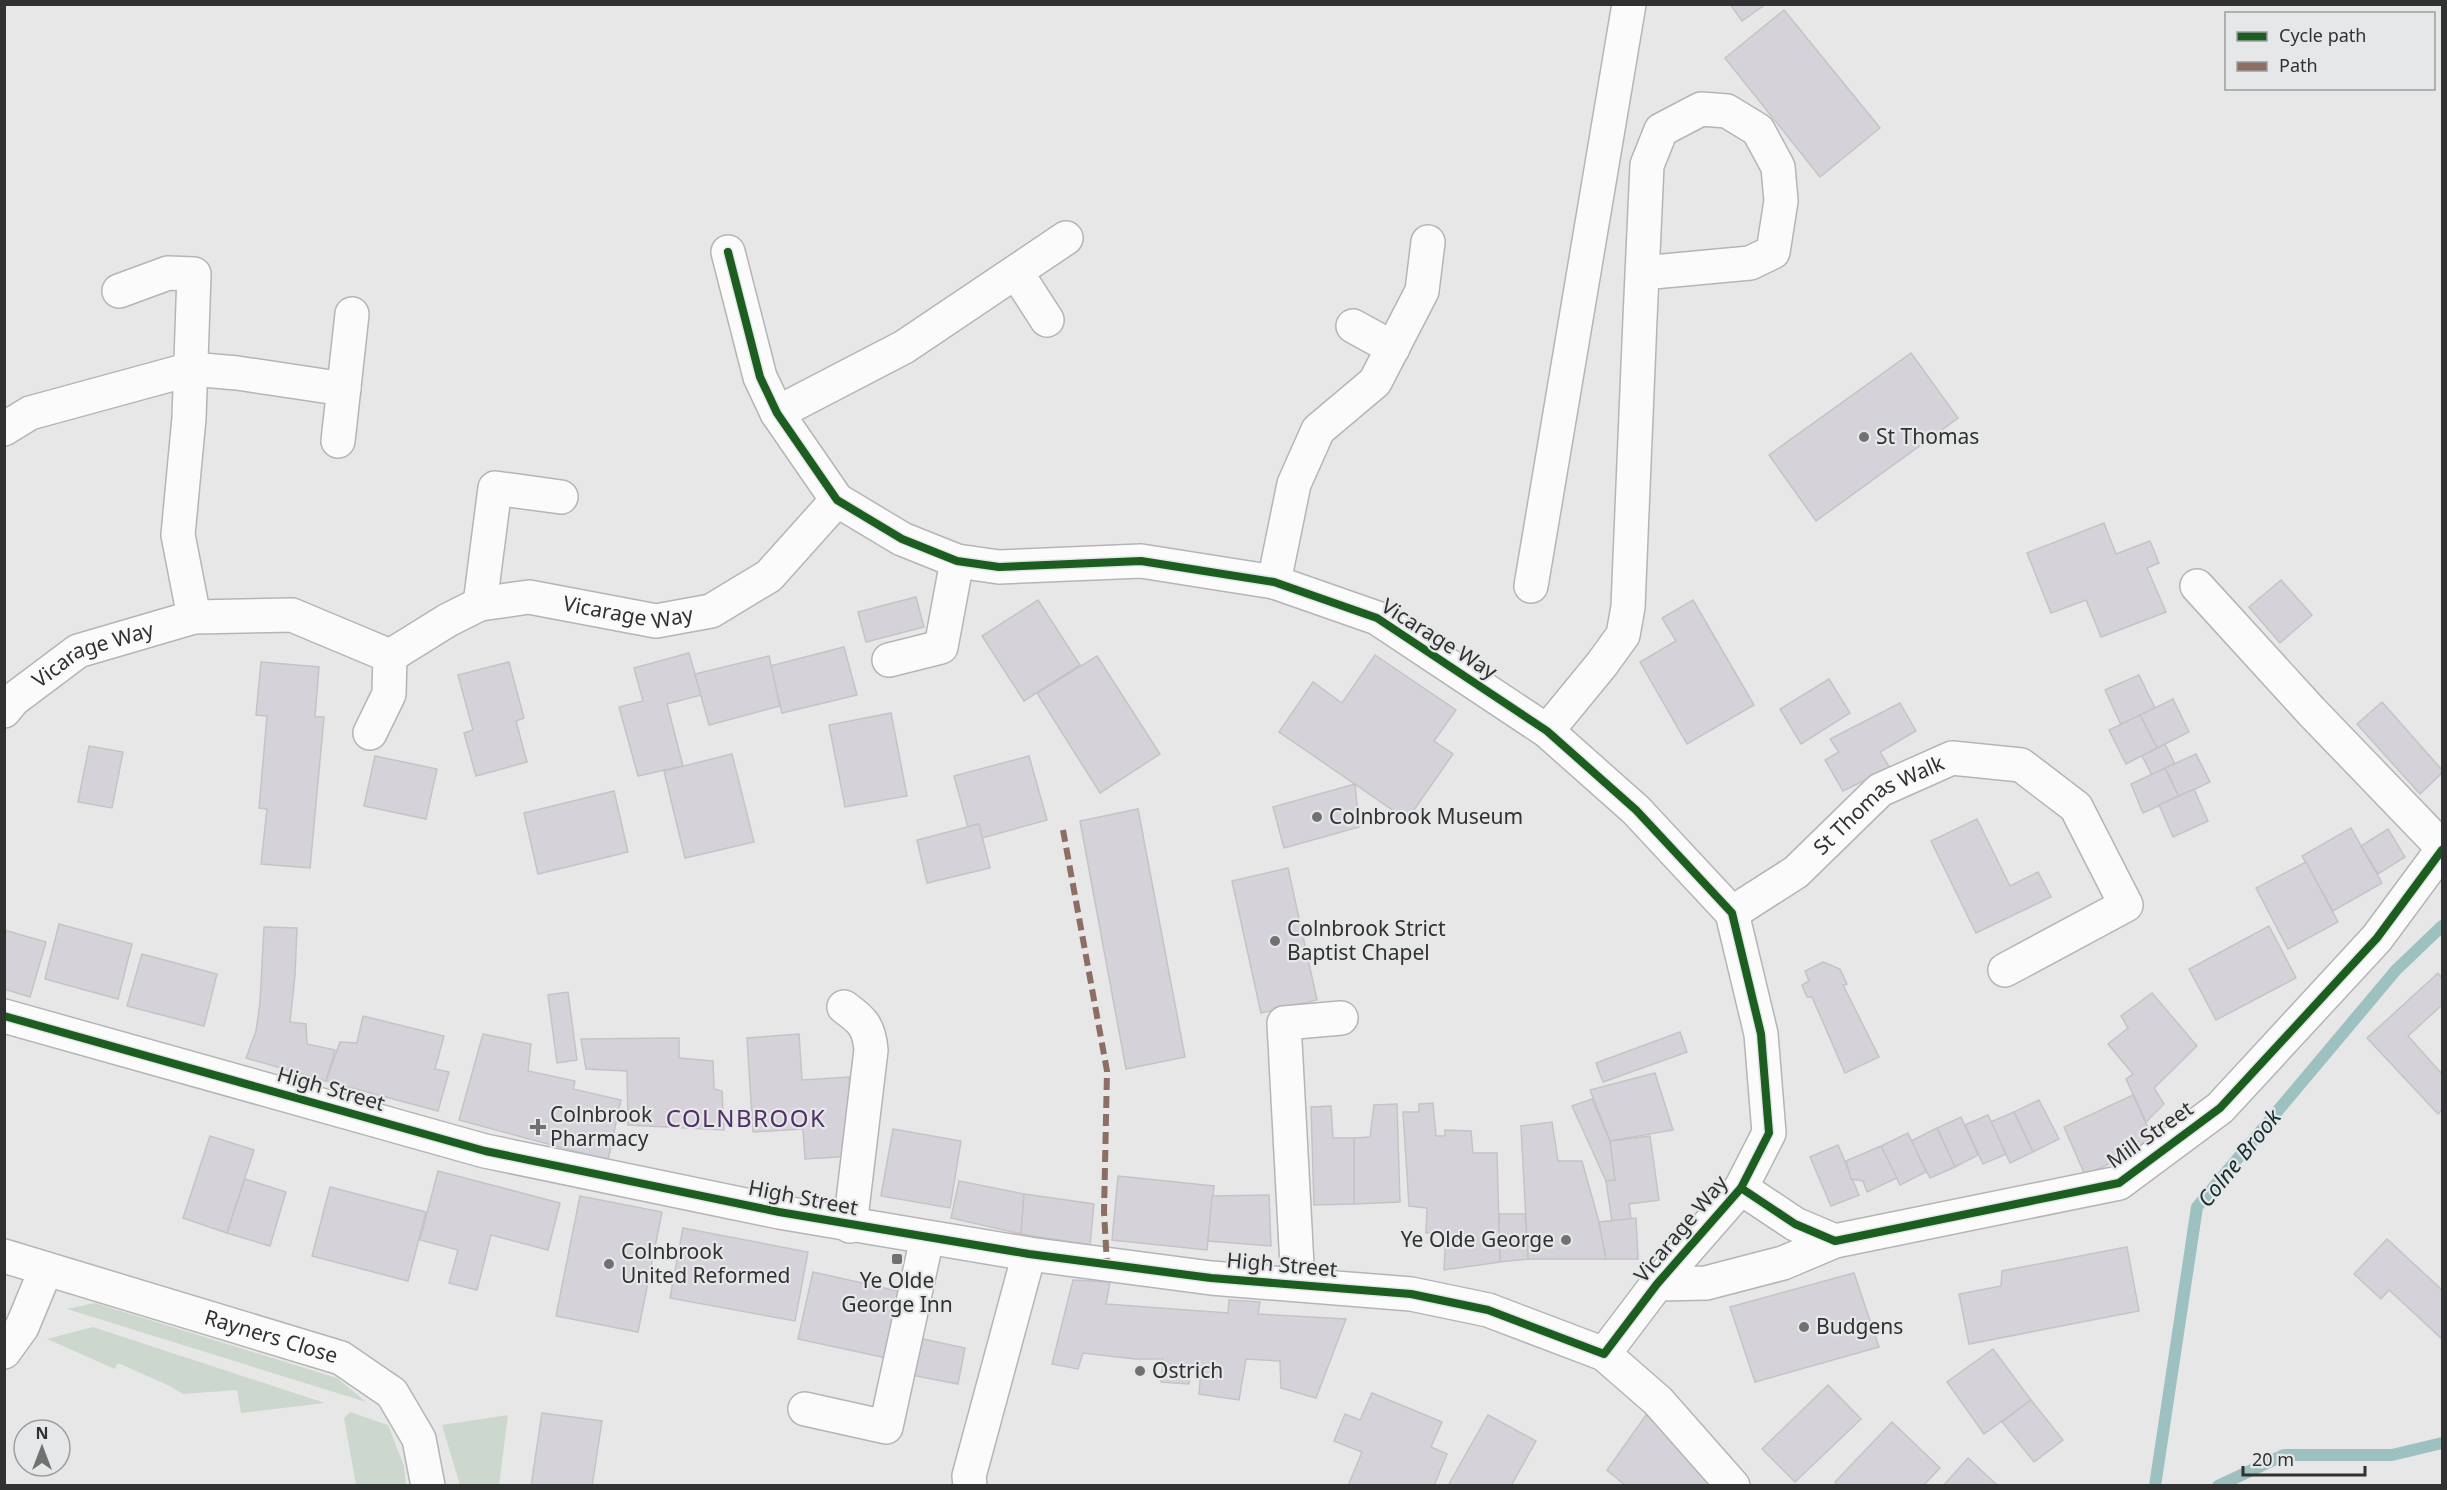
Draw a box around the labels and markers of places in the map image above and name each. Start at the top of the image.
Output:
place label: St Thomas [1876,422,1979,450]
marker: St Thomas [1857,430,1871,444]
place label: Colnbrook Museum [1329,802,1523,830]
marker: Colnbrook Museum [1310,810,1324,824]
place label: Colnbrook Strict Baptist Chapel [1287,914,1446,966]
marker: Colnbrook Strict Baptist Chapel [1268,934,1282,948]
place label: Colnbrook Pharmacy [550,1100,653,1152]
marker: Colnbrook Pharmacy [531,1120,545,1134]
place label: Ye Olde George [1401,1225,1554,1253]
marker: Ye Olde George [1559,1233,1573,1247]
place label: Colnbrook United Reformed [621,1237,790,1289]
marker: Ye Olde George Inn [890,1252,904,1266]
marker: Colnbrook United Reformed [602,1257,616,1271]
place label: Ye Olde George Inn [841,1266,953,1318]
place label: Budgens [1816,1312,1903,1340]
marker: Budgens [1797,1320,1811,1334]
place label: Ostrich [1152,1356,1223,1384]
marker: Ostrich [1133,1364,1147,1378]

